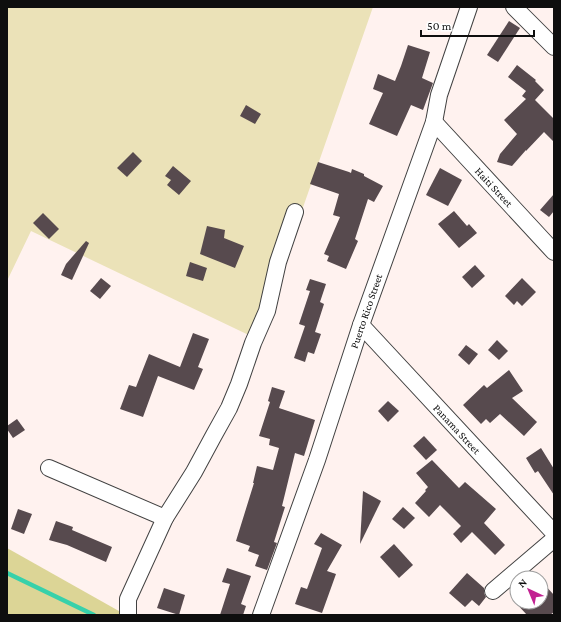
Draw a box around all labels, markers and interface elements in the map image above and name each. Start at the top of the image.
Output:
scale bar [421,12,534,38]
text: 50 m [427,19,452,33]
street label: Haiti Street [473,165,516,209]
street label: Puerto Rico Street [348,272,384,350]
street label: Panama Street [431,402,483,456]
north arrow [509,570,549,610]
text: N [515,576,529,590]

